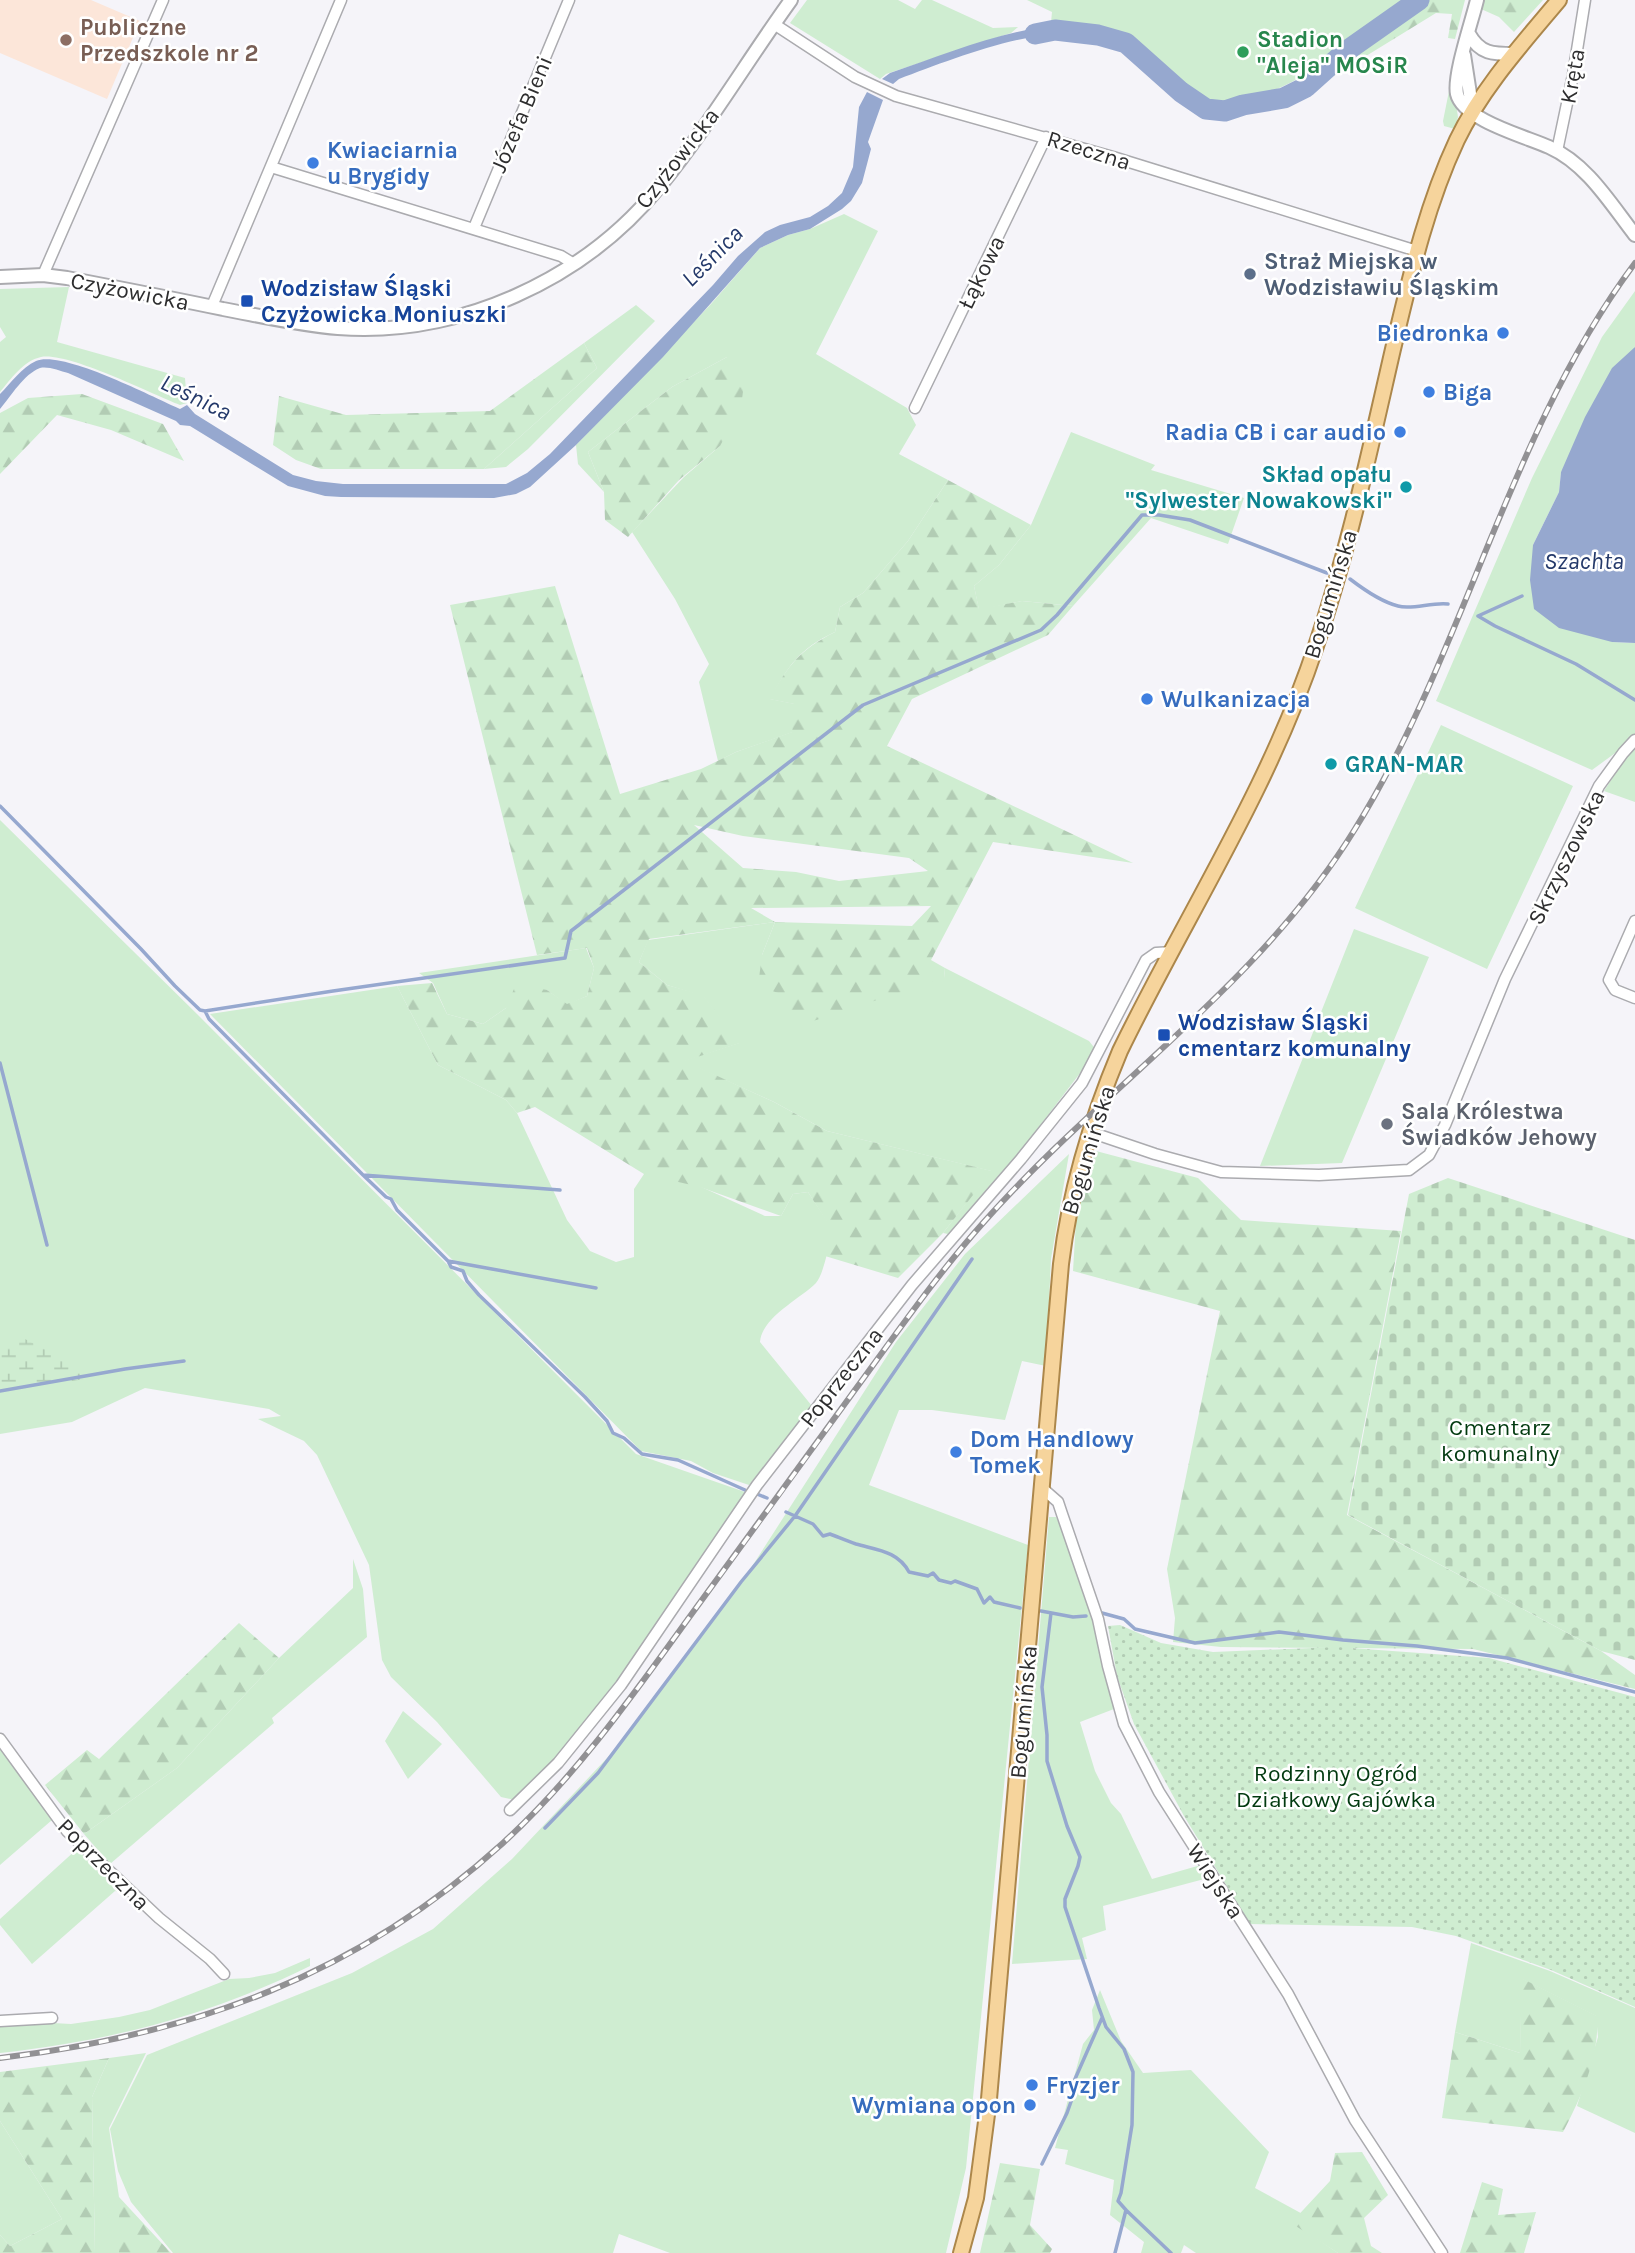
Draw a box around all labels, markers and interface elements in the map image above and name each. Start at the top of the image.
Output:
place label: Publiczne Przedszkole nr 2 [80,14,258,67]
place label: Stadion "Aleja" MOSiR [1257,26,1408,79]
marker: Publiczne Przedszkole nr 2 [58,32,74,48]
marker: Stadion "Aleja" MOSiR [1235,44,1251,60]
street label: Kręta [1554,46,1591,106]
street label: Józefa Bieni [485,52,558,177]
street label: Czyżowicka [630,103,725,214]
street label: Rzeczna [1044,125,1134,176]
place label: Kwiaciarnia u Brygidy [327,137,458,190]
marker: Kwiaciarnia u Brygidy [305,155,321,171]
water label: Leśnica [675,219,749,293]
street label: Łąkowa [952,231,1011,313]
place label: Straż Miejska w Wodzisławiu Śląskim [1264,248,1499,301]
marker: Straż Miejska w Wodzisławiu Śląskim [1242,266,1258,282]
street label: Czyżowicka [68,267,191,316]
place label: Wodzisław Śląski Czyżowicka Moniuszki [261,273,507,328]
marker: Wodzisław Śląski Czyżowicka Moniuszki [239,293,255,309]
place label: Biedronka [1377,320,1489,347]
marker: Biedronka [1495,325,1511,341]
water label: Leśnica [156,368,236,426]
place label: Biga [1443,379,1492,406]
marker: Biga [1421,384,1437,400]
place label: Radia CB i car audio [1165,419,1386,446]
marker: Radia CB i car audio [1392,424,1408,440]
place label: Skład opału "Sylwester Nowakowski" [1126,461,1392,514]
marker: Skład opału "Sylwester Nowakowski" [1398,479,1414,495]
street label: Bogumińska [1298,526,1363,662]
water label: Szachta [1544,547,1624,575]
place label: Wulkanizacja [1161,686,1311,713]
marker: Wulkanizacja [1139,691,1155,707]
place label: GRAN-MAR [1345,751,1464,778]
marker: GRAN-MAR [1323,756,1339,772]
street label: Skrzyszowska [1522,785,1611,929]
place label: Wodzisław Śląski cmentarz komunalny [1178,1007,1411,1062]
marker: Wodzisław Śląski cmentarz komunalny [1156,1027,1172,1043]
street label: Bogumińska [1056,1082,1121,1218]
place label: Sala Królestwa Świadków Jehowy [1401,1098,1597,1151]
marker: Sala Królestwa Świadków Jehowy [1379,1116,1395,1132]
street label: Poprzeczna [794,1322,889,1433]
park label: Cmentarz komunalny [1441,1414,1560,1467]
place label: Dom Handlowy Tomek [970,1426,1134,1479]
marker: Dom Handlowy Tomek [948,1444,964,1460]
street label: Bogumińska [1004,1644,1043,1780]
park label: Rodzinny Ogród Działkowy Gajówka [1236,1760,1436,1813]
street label: Poprzeczna [52,1813,155,1916]
street label: Wiejska [1181,1839,1250,1924]
place label: Fryzjer [1046,2072,1119,2099]
marker: Fryzjer [1024,2077,1040,2093]
place label: Wymiana opon [852,2092,1016,2119]
marker: Wymiana opon [1022,2097,1038,2113]

